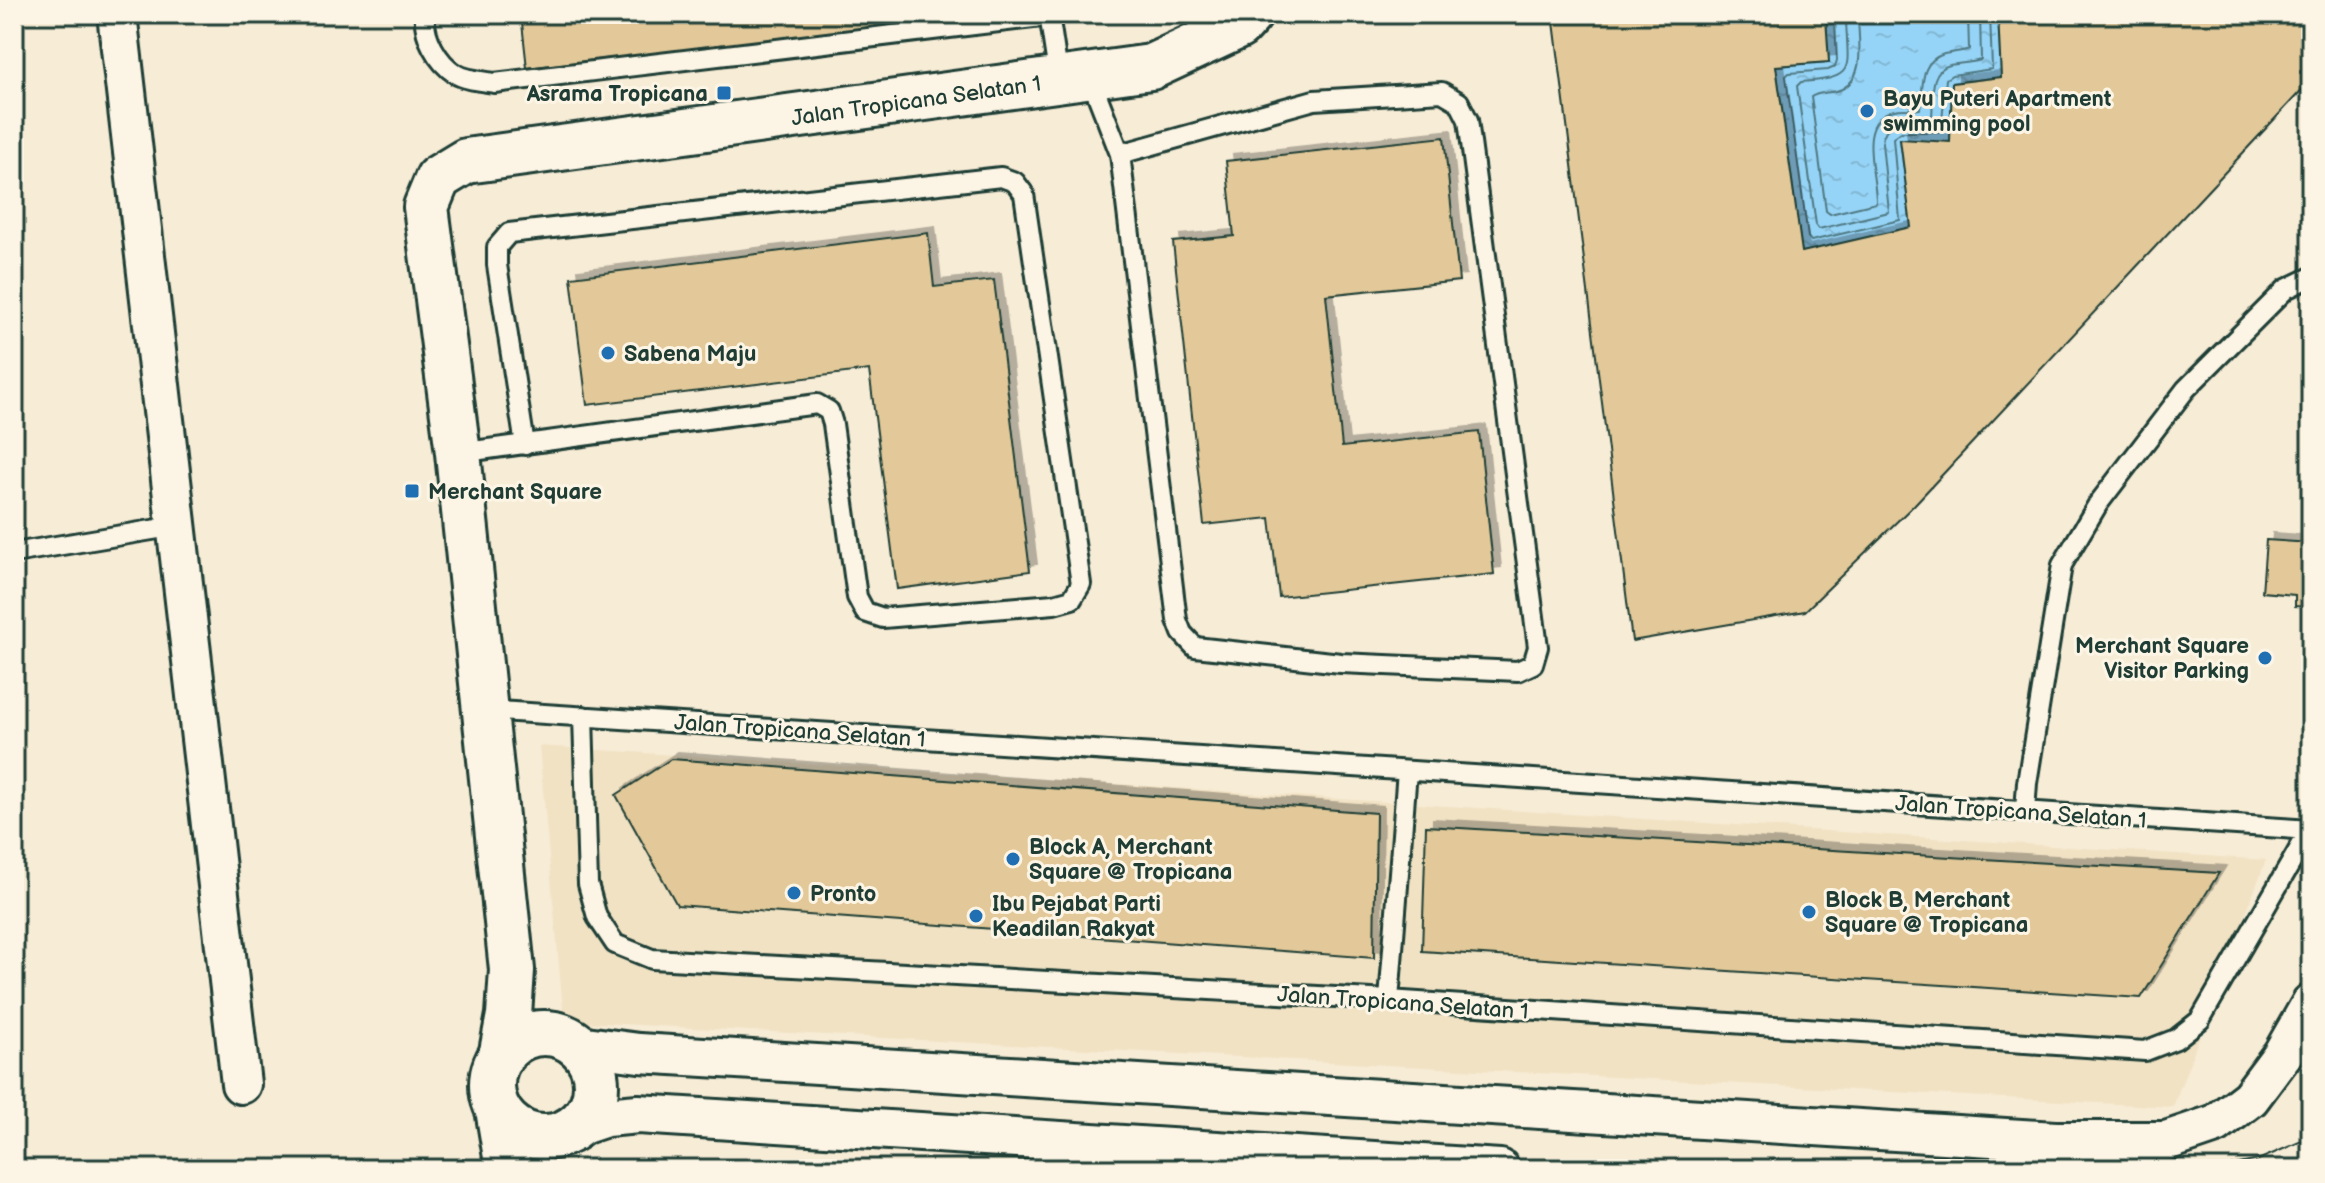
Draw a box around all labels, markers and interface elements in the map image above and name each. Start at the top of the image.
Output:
street label: Jalan Tropicana Selatan 1 [790,71,1043,132]
place label: Asrama Tropicana [526,81,708,108]
marker: Asrama Tropicana [715,84,733,102]
place label: Bayu Puteri Apartment swimming pool [1883,86,2112,138]
marker: Bayu Puteri Apartment swimming pool [1858,102,1876,120]
place label: Sabena Maju [624,341,756,368]
marker: Sabena Maju [599,344,617,362]
place label: Merchant Square [428,479,602,506]
marker: Merchant Square [403,482,421,500]
place label: Merchant Square Visitor Parking [2075,633,2249,685]
marker: Merchant Square Visitor Parking [2256,649,2274,667]
street label: Jalan Tropicana Selatan 1 [673,709,926,754]
street label: Jalan Tropicana Selatan 1 [1894,790,2147,835]
place label: Block A, Merchant Square @ Tropicana [1029,834,1232,886]
marker: Block A, Merchant Square @ Tropicana [1004,850,1022,868]
place label: Pronto [810,881,876,908]
marker: Pronto [785,884,803,902]
place label: Block B, Merchant Square @ Tropicana [1825,887,2028,939]
place label: Ibu Pejabat Parti Keadilan Rakyat [992,891,1161,943]
marker: Block B, Merchant Square @ Tropicana [1800,903,1818,921]
marker: Ibu Pejabat Parti Keadilan Rakyat [967,907,985,925]
street label: Jalan Tropicana Selatan 1 [1276,981,1529,1026]

